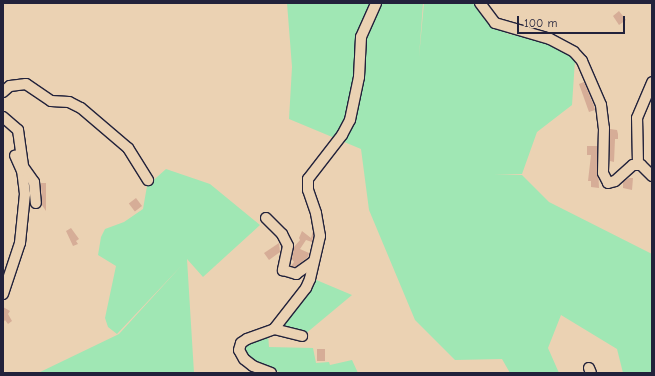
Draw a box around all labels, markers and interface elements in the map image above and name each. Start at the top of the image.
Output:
scale bar [519,8,627,34]
text: 100 m [524,16,557,30]

